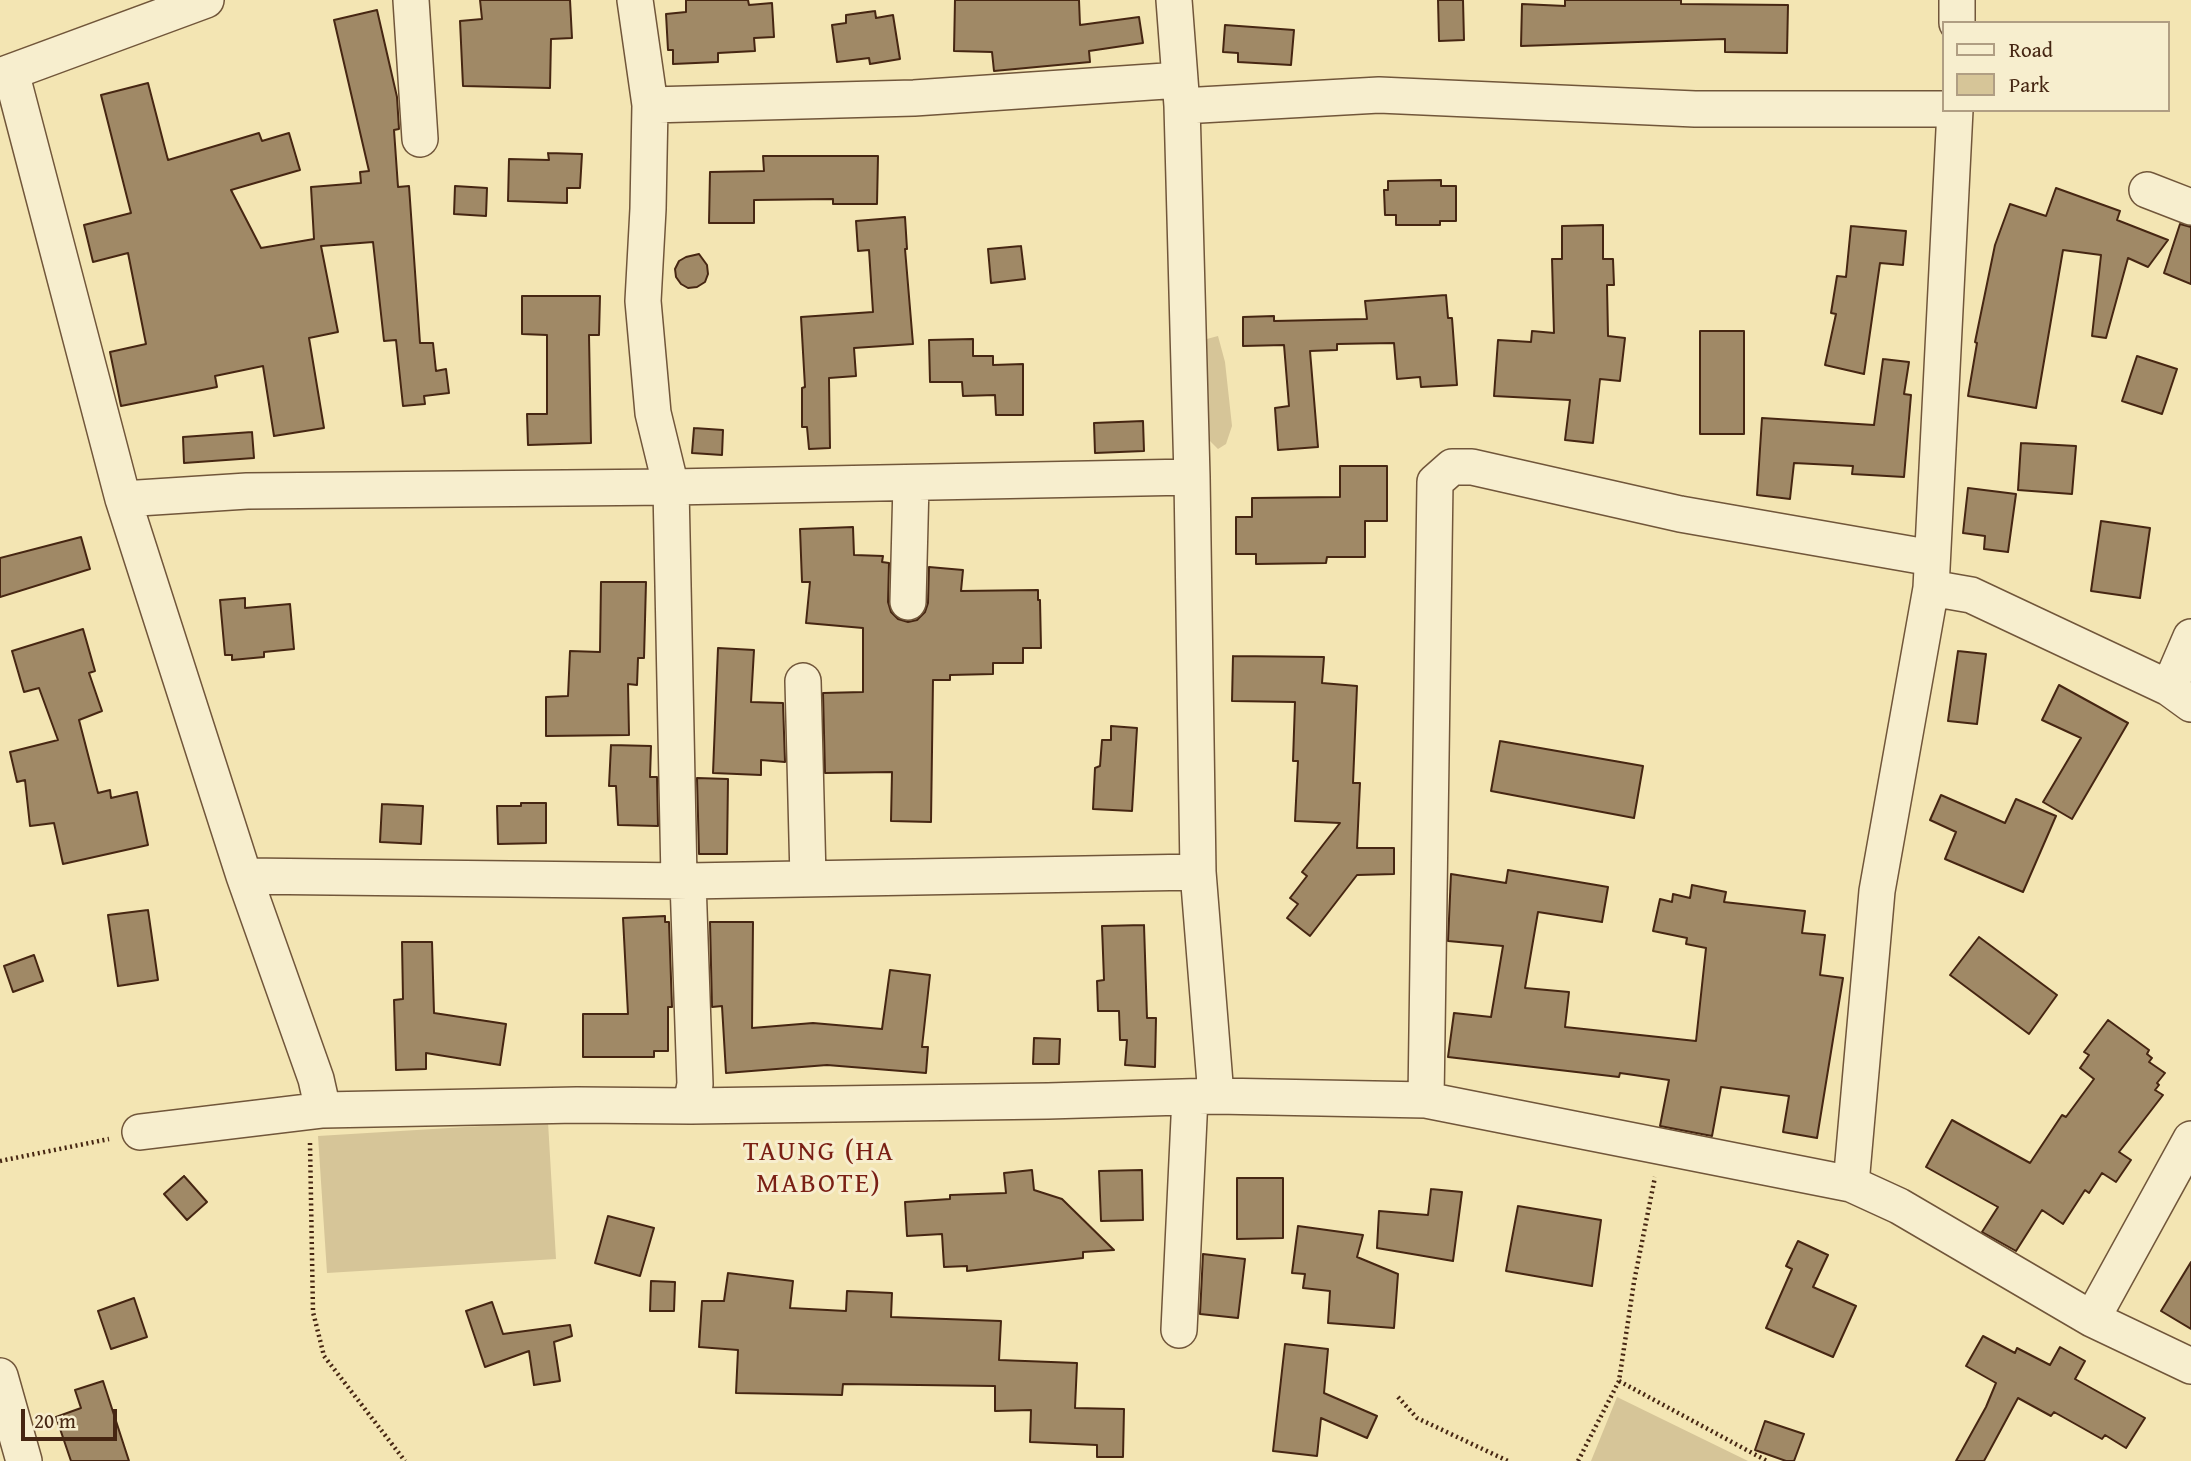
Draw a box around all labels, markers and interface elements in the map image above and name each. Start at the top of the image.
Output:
legend [1942,21,2170,112]
text: Road [2009,34,2053,65]
text: Park [2009,69,2050,100]
district label: TAUNG (HA MABOTE) [744,1136,894,1202]
scale bar [24,1394,121,1438]
text: 20 m [34,1405,76,1436]

